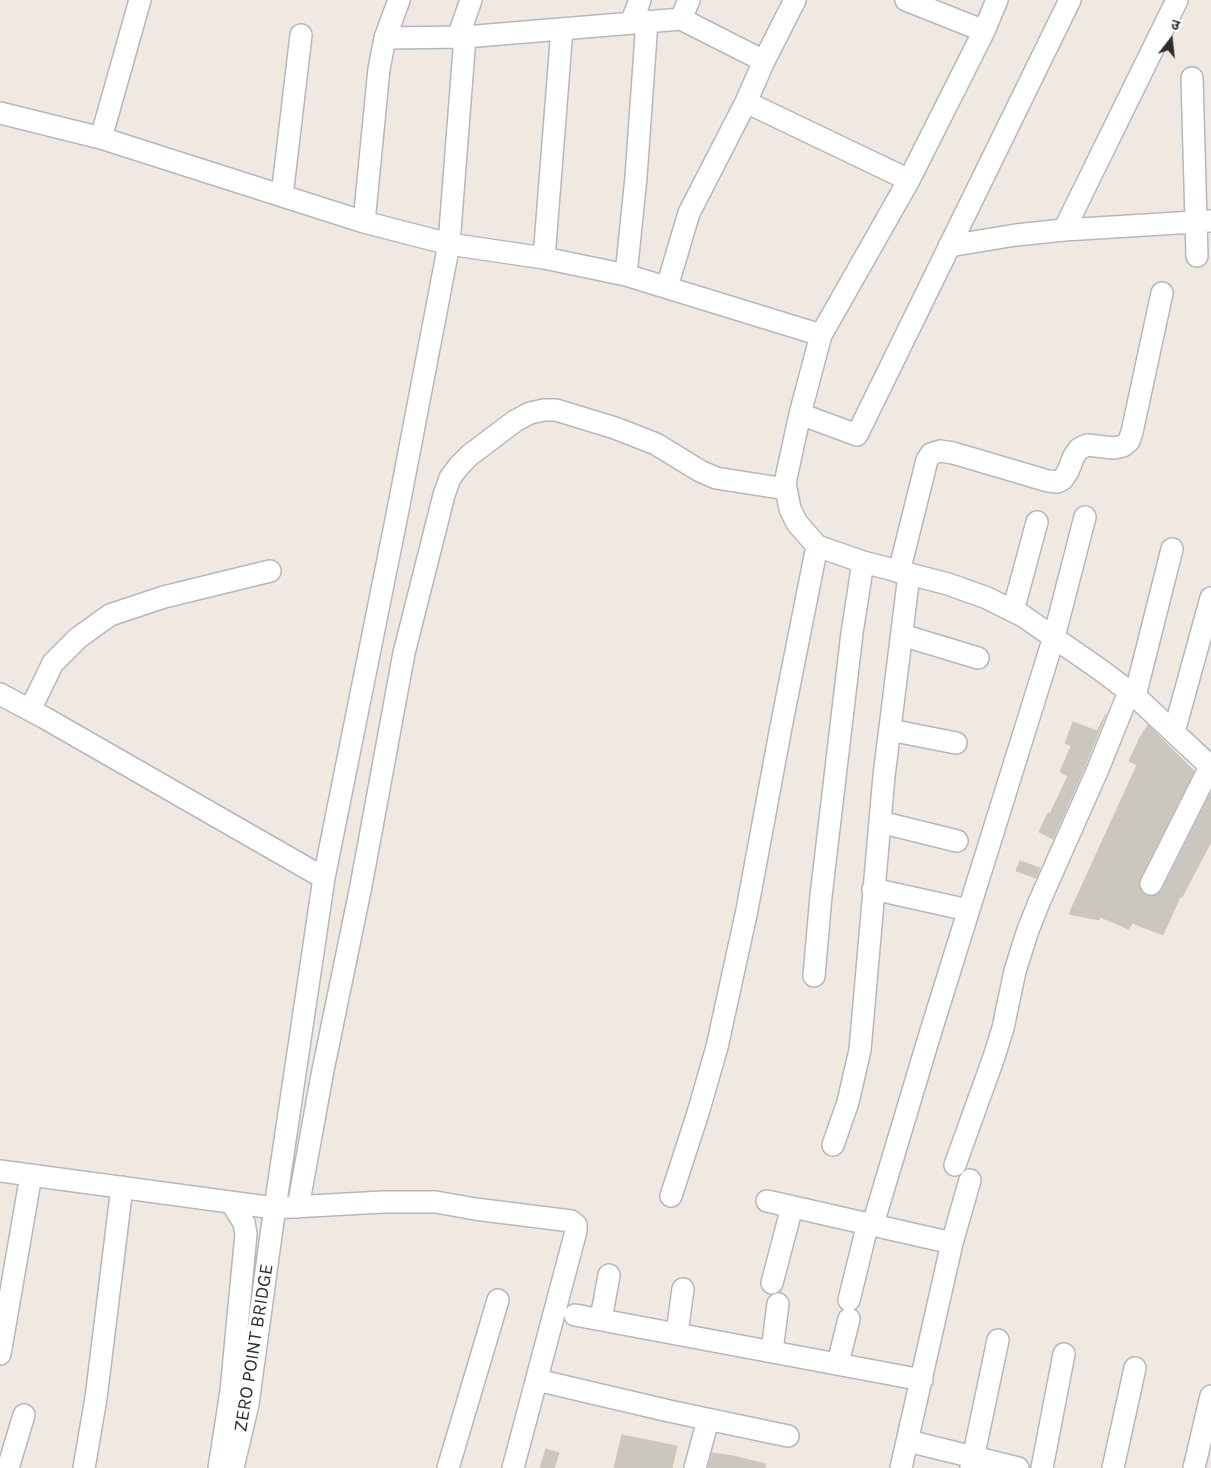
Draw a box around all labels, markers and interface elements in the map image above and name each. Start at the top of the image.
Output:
north arrow [1146,15,1196,65]
text: उ [1169,16,1182,34]
street label: ZERO POINT BRIDGE [229,1262,279,1434]

